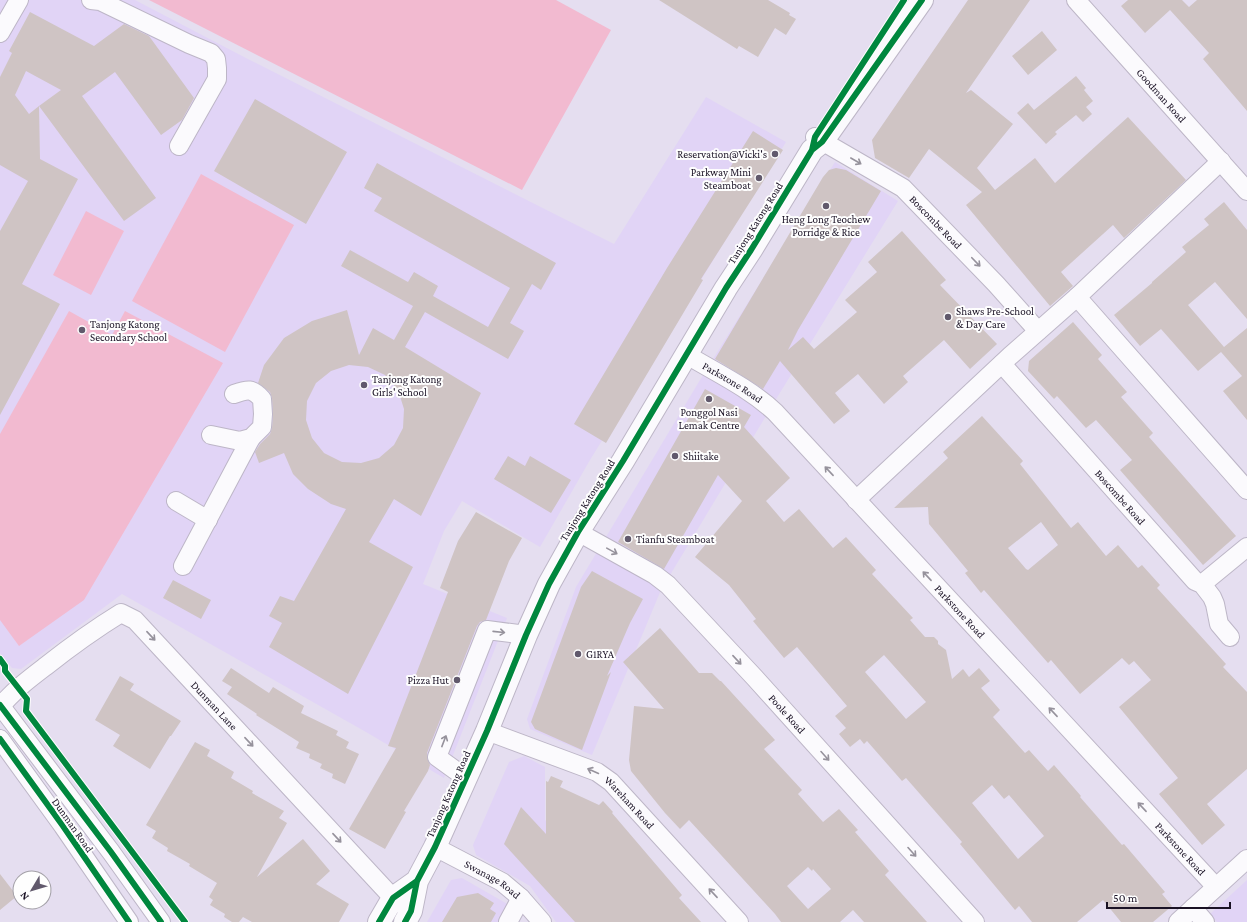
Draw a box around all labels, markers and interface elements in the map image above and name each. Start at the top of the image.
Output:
street label: Goodman Road [1134,66,1189,125]
place label: Reservation@Vicki's [677,148,767,161]
marker: Reservation@Vicki's [770,149,780,159]
one-way arrow [850,157,862,165]
place label: Parkway Mini Steamboat [691,166,751,191]
marker: Parkway Mini Steamboat [754,173,764,183]
street label: Tanjong Katong Road [725,180,786,267]
street label: Boscombe Road [907,193,965,251]
marker: Heng Long Teochew Porridge & Rice [821,201,831,211]
place label: Heng Long Teochew Porridge & Rice [782,213,871,239]
one-way arrow [971,257,980,267]
place label: Shaws Pre-School & Day Care [956,305,1034,331]
marker: Shaws Pre-School & Day Care [943,312,953,322]
place label: Tanjong Katong Secondary School [90,318,167,344]
marker: Tanjong Katong Secondary School [77,325,87,335]
street label: Parkstone Road [700,359,765,405]
place label: Tanjong Katong Girls' School [372,373,442,398]
marker: Tanjong Katong Girls' School [359,380,369,390]
marker: Ponggol Nasi Lemak Centre [704,394,714,404]
place label: Ponggol Nasi Lemak Centre [679,406,740,431]
place label: Shiitake [683,450,719,462]
marker: Shiitake [670,451,680,461]
street label: Tanjong Katong Road [557,457,618,544]
one-way arrow [825,466,834,476]
street label: Boscombe Road [1093,467,1148,527]
place label: Tianfu Steamboat [636,533,715,545]
marker: Tianfu Steamboat [623,534,633,544]
one-way arrow [606,548,618,556]
one-way arrow [922,571,931,581]
street label: Parkstone Road [932,582,988,640]
one-way arrow [492,628,505,636]
one-way arrow [146,631,155,641]
place label: G1RYA [586,648,615,660]
marker: G1RYA [573,649,583,659]
one-way arrow [733,654,742,665]
place label: Pizza Hut [407,674,449,686]
marker: Pizza Hut [452,675,462,685]
street label: Dunman Lane [189,679,240,733]
street label: Poole Road [767,692,808,736]
one-way arrow [1048,707,1058,717]
one-way arrow [440,735,448,747]
one-way arrow [244,737,253,747]
street label: Tanjong Katong Road [423,748,474,840]
one-way arrow [820,751,829,761]
one-way arrow [587,767,599,774]
street label: Wareham Road [602,773,657,831]
street label: Dunman Road [50,796,96,855]
one-way arrow [1137,802,1146,812]
street label: Parkstone Road [1153,820,1208,878]
one-way arrow [332,832,341,842]
one-way arrow [907,847,917,857]
street label: Swanage Road [463,858,523,901]
north arrow [12,870,52,910]
scale bar [1107,884,1230,910]
one-way arrow [708,888,717,898]
text: N [17,889,31,903]
text: 50 m [1113,891,1138,905]

